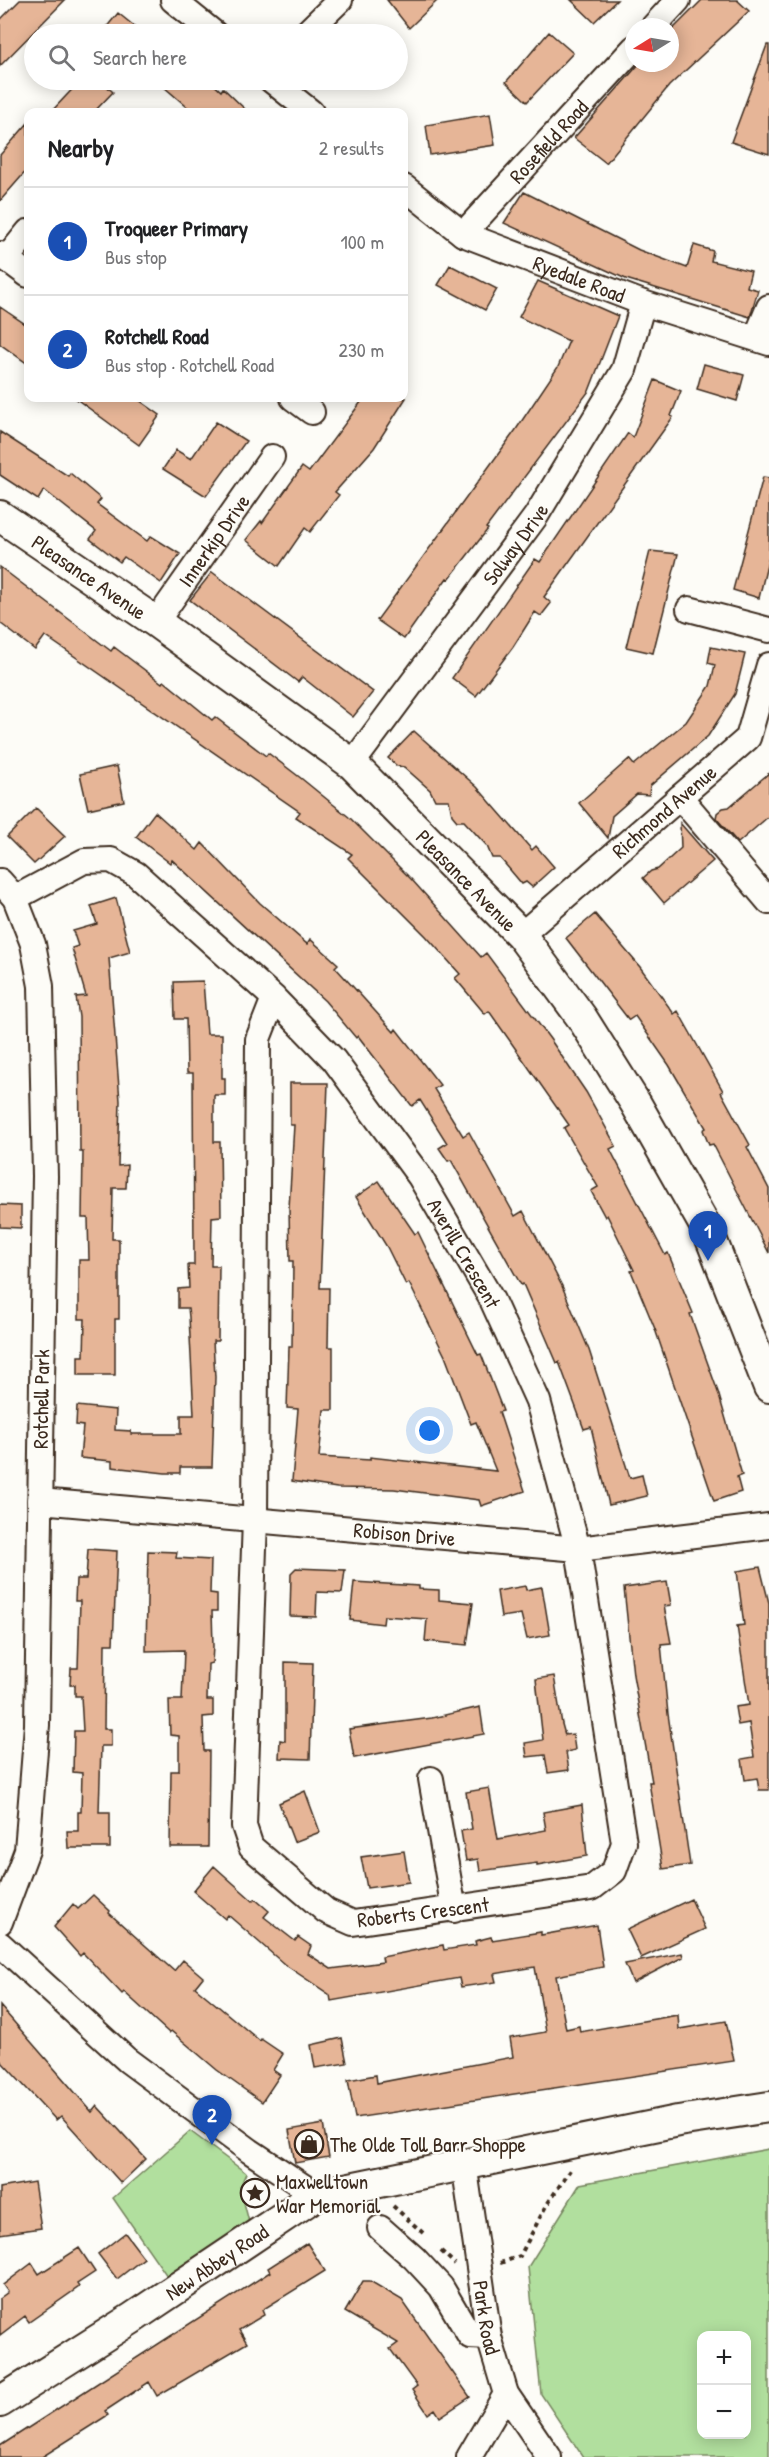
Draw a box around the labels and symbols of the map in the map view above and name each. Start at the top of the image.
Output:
north arrow [625,18,679,72]
street label: Rosefield Road [502,93,594,189]
street label: Ryedale Road [529,248,630,309]
street label: Innerkip Drive [171,488,256,592]
street label: Solway Drive [475,498,555,591]
street label: Pleasance Avenue [26,527,152,626]
street label: Richmond Avenue [605,758,722,865]
street label: Pleasance Avenue [410,823,524,938]
street label: Averill Crescent [421,1193,508,1313]
pin: 1 [688,1212,728,1261]
street label: Rotchell Park [26,1349,56,1449]
your location [415,1416,444,1445]
street label: Robison Drive [353,1515,457,1552]
street label: Roberts Crescent [355,1889,491,1934]
pin: 2 [192,2096,232,2145]
shop icon: The Olde Toll Barr Shoppe [293,2128,325,2160]
place label: The Olde Toll Barr Shoppe [330,2130,526,2159]
place label: Maxwelltown War Memorial [276,2167,381,2220]
place icon: Maxwelltown War Memorial [239,2177,271,2209]
street label: New Abbey Road [159,2217,274,2307]
street label: Park Road [467,2279,508,2358]

